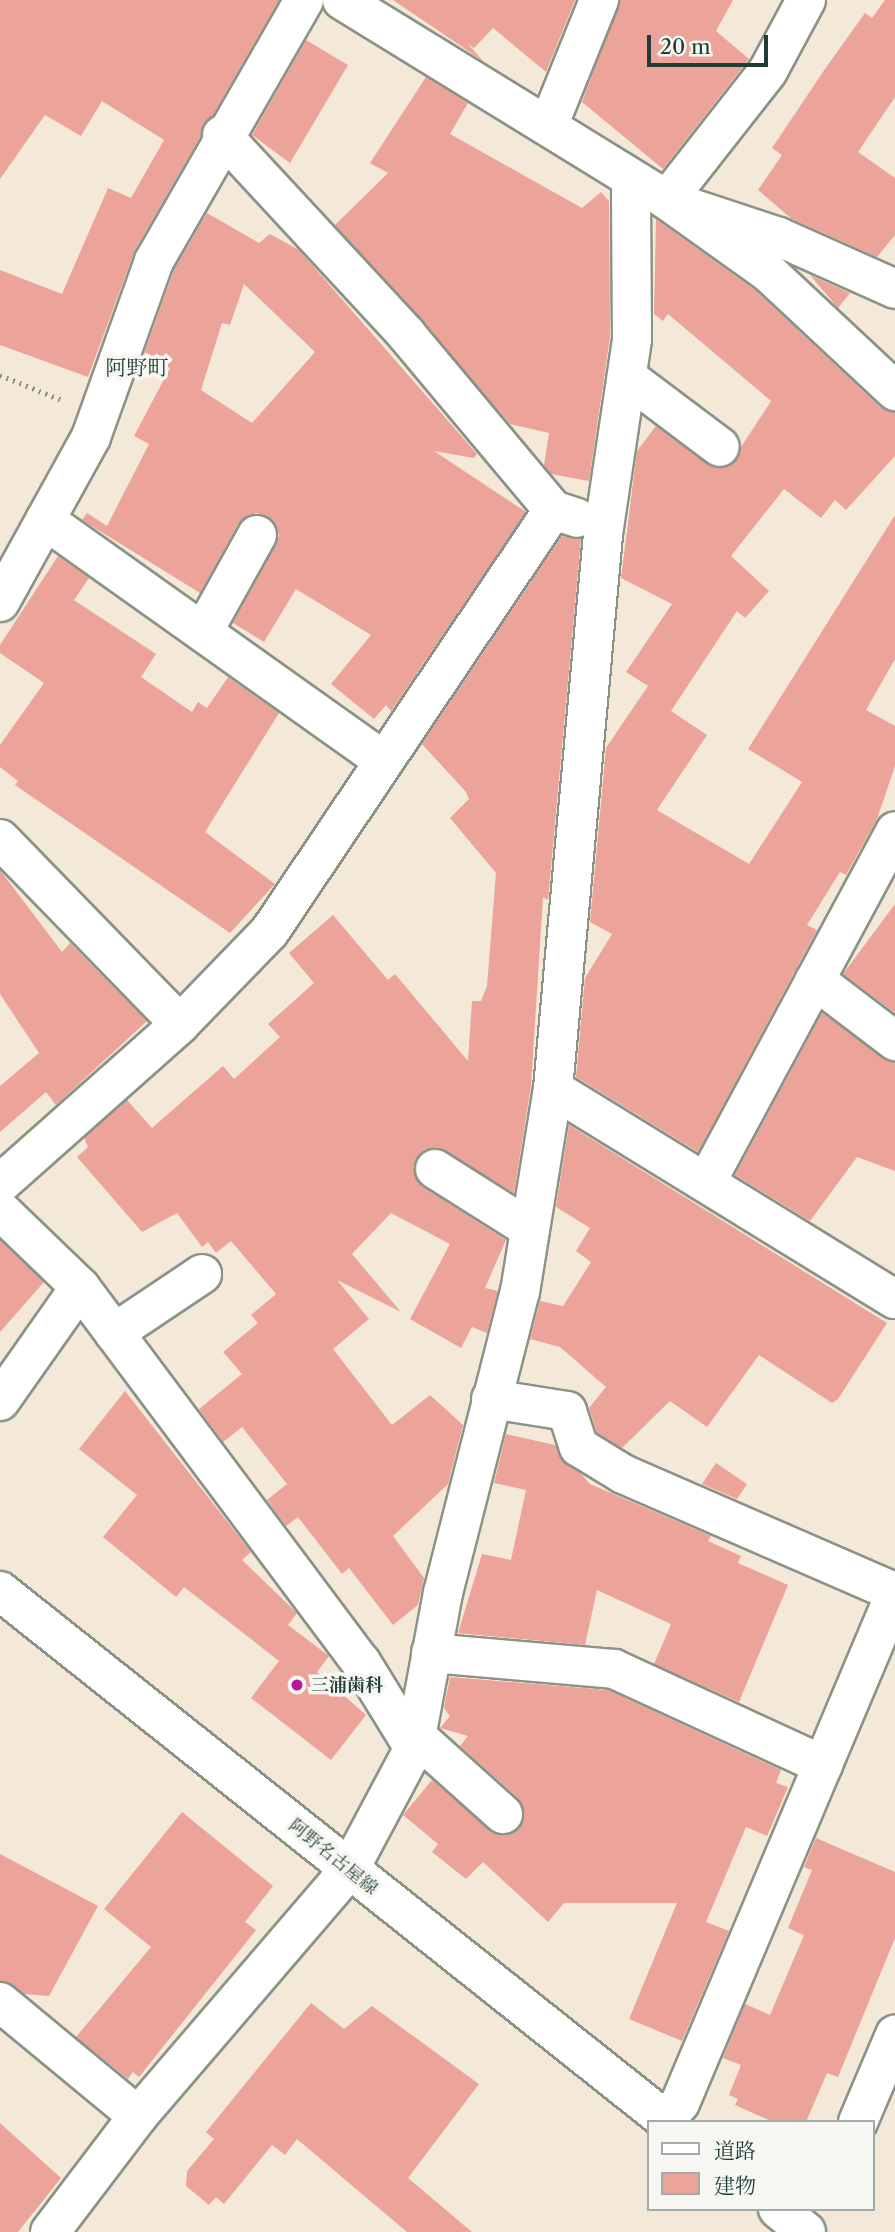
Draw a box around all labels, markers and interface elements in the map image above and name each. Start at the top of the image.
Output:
scale bar [650,21,771,65]
text: 20 m [660,34,711,59]
district label: 阿野町 [106,355,168,381]
place label: 三浦歯科 [311,1674,383,1696]
marker: 三浦歯科 [289,1677,305,1693]
street label: 阿野名古屋線 [284,1815,382,1899]
legend [646,2120,874,2211]
text: 道路 [714,2138,756,2163]
text: 建物 [714,2173,756,2198]

